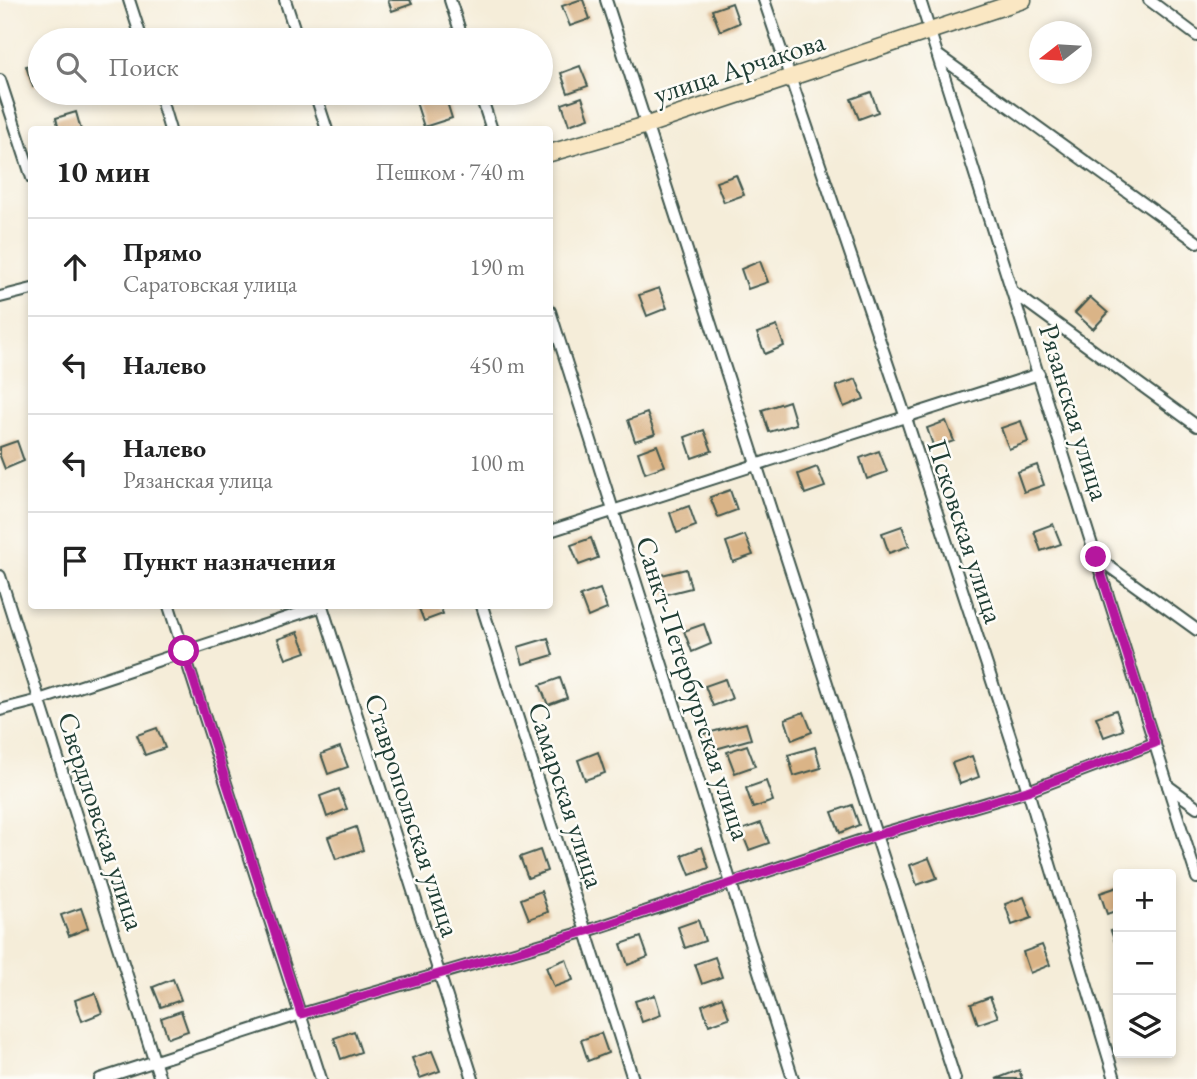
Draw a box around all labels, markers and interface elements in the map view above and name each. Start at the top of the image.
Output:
north arrow [1029,21,1092,84]
street label: улица Арчакова [649,22,830,112]
search box [28,28,553,105]
icon: search [52,48,90,86]
text: Поиск [108,50,179,84]
text: 10 мин [56,152,150,191]
text: Пешком · 740 m [376,157,525,187]
text: Прямо [123,235,202,269]
icon: ahead [56,248,94,286]
text: 190 m [469,252,525,282]
text: Саратовская улица [123,269,297,299]
street label: Рязанская улица [1031,320,1119,505]
icon: left [56,346,94,384]
text: Налево [123,348,206,382]
text: 450 m [469,350,525,380]
text: Налево [123,431,206,465]
street label: Псковская улица [919,434,1013,628]
icon: left [56,444,94,482]
text: 100 m [469,448,525,478]
text: Рязанская улица [123,465,273,495]
street label: Санкт-Петербургская улица [628,532,760,845]
route end [1080,541,1111,572]
icon: arrive [56,542,94,580]
text: Пункт назначения [123,544,336,578]
route start [168,635,199,666]
street label: Ставропольская улица [357,689,470,942]
street label: Самарская улица [520,698,614,893]
street label: Свердловская улица [50,707,154,935]
map controls [1113,869,1176,1058]
button: + [1113,869,1176,932]
button: − [1113,932,1176,995]
button: layers [1113,995,1176,1058]

